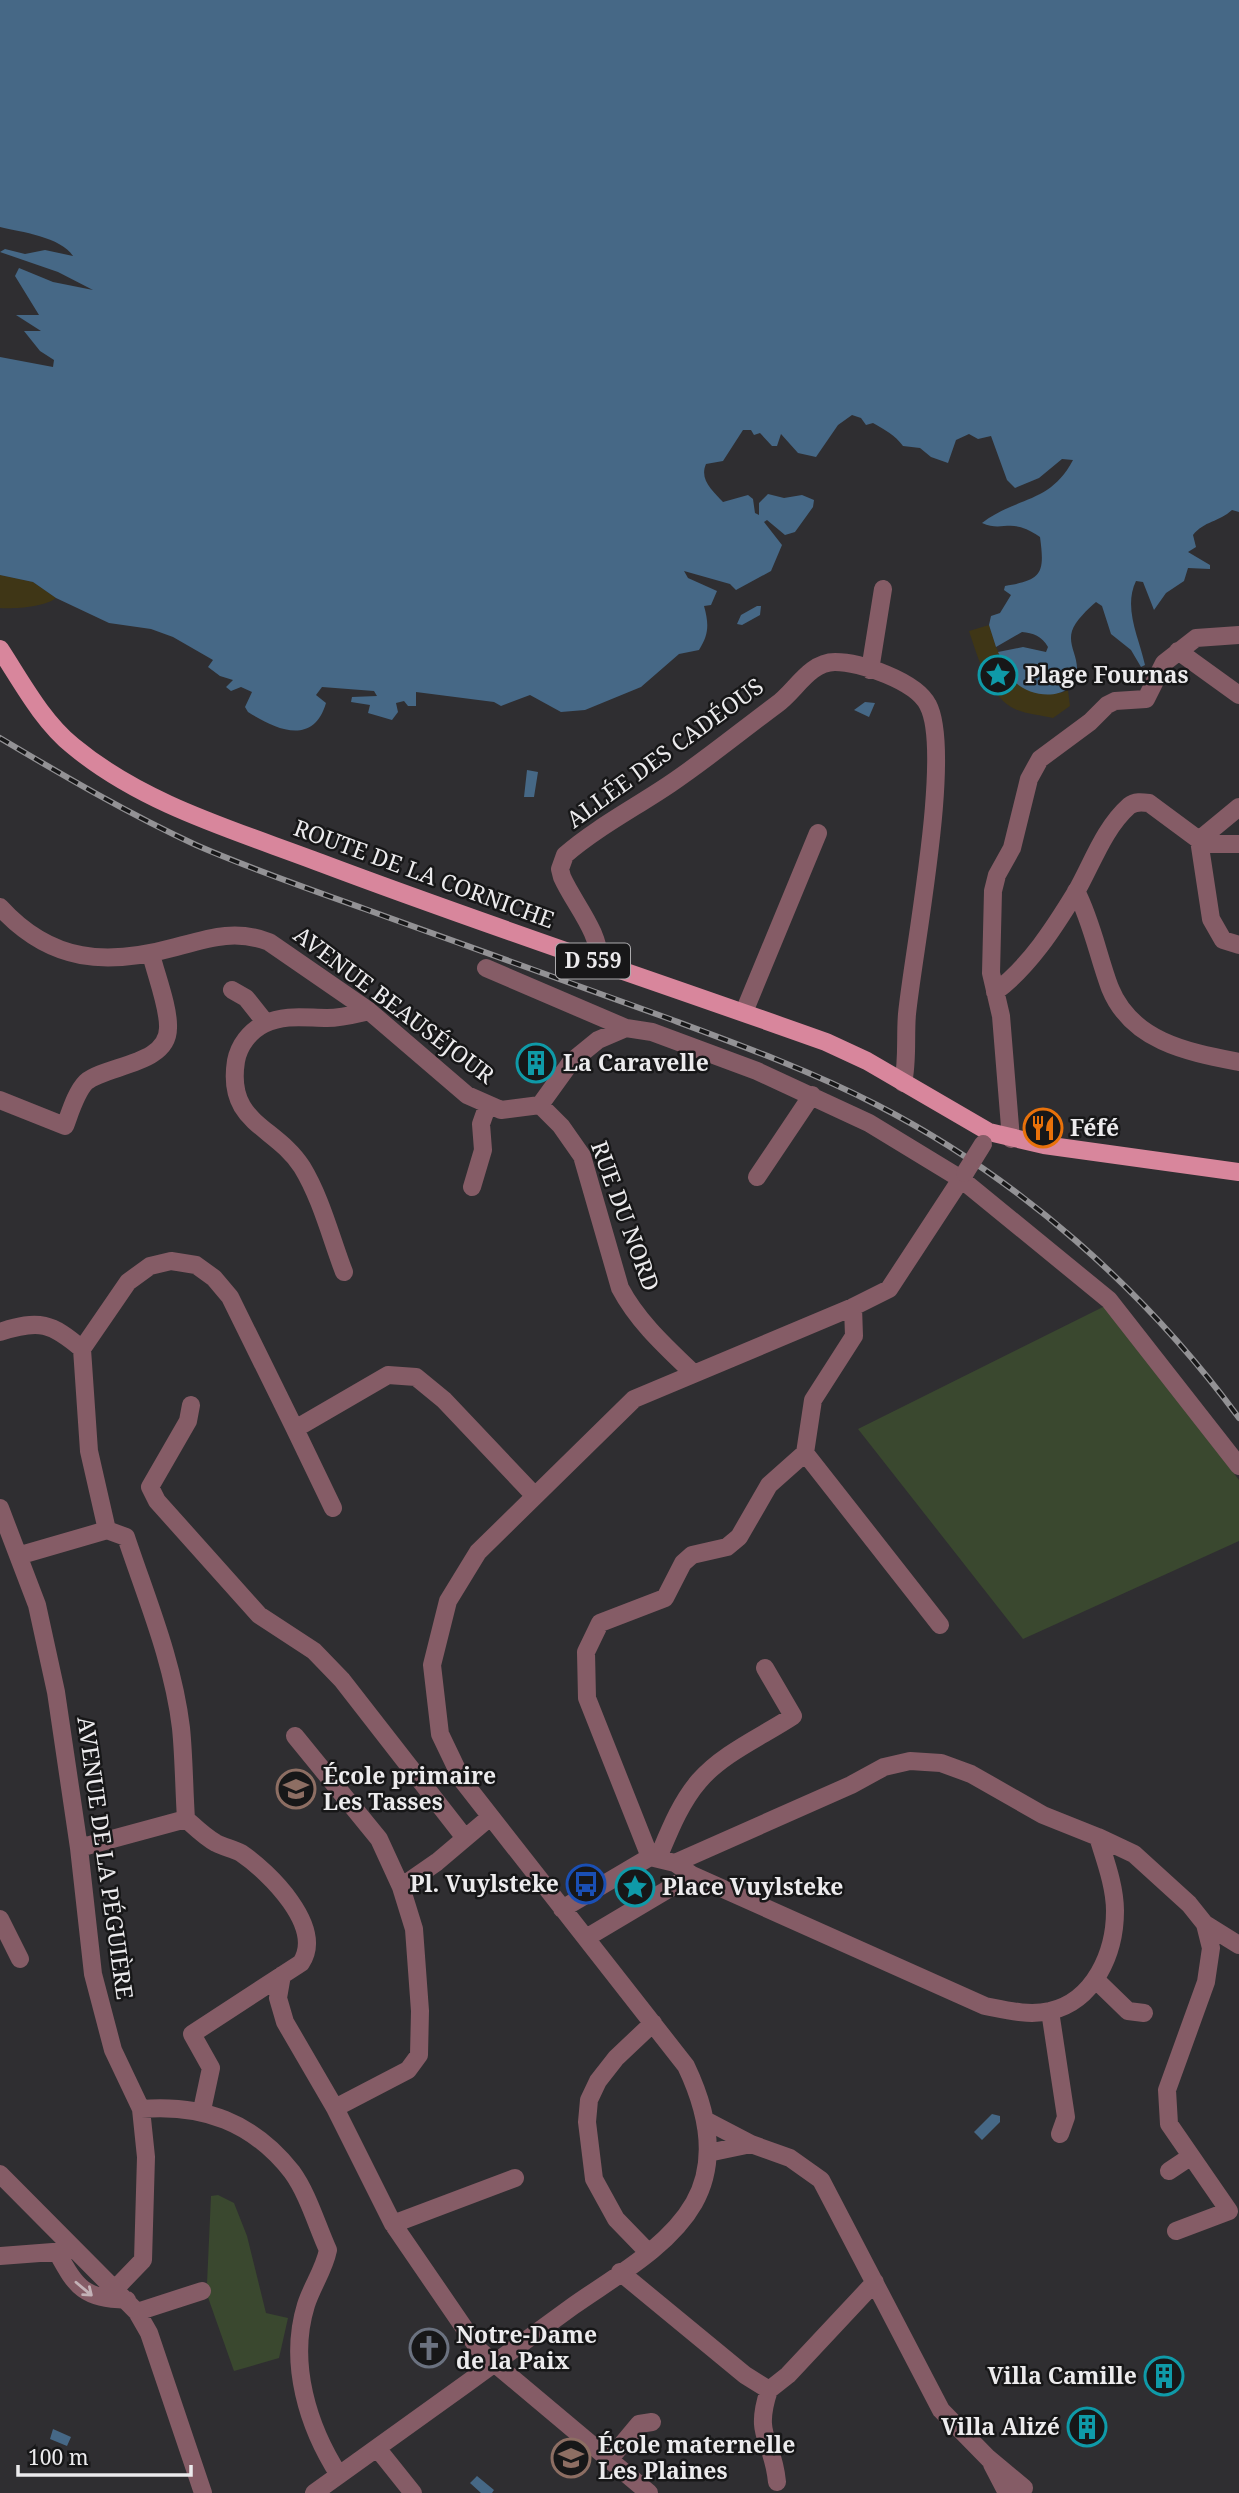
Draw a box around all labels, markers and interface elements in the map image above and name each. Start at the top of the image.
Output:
place icon: Plage Fournas [977,654,1019,696]
place label: Plage Fournas [1025,658,1189,690]
street label: ALLÉE DES CADÉOUS [559,670,769,835]
street label: ROUTE DE LA CORNICHE [290,811,559,935]
street label: AVENUE BEAUSÉJOUR [288,918,502,1091]
road number: D 559 [556,944,630,978]
building icon: La Caravelle [515,1042,557,1084]
place label: La Caravelle [563,1046,709,1078]
restaurant icon: Féfé [1022,1107,1064,1149]
place label: Féfé [1070,1111,1119,1143]
street label: RUE DU NORD [584,1136,668,1295]
street label: AVENUE DE LA PÉGUIÈRE [70,1714,142,2001]
place label: École primaire Les Tasses [323,1759,496,1817]
school or university icon: École primaire Les Tasses [275,1768,317,1810]
bus stop icon: Pl. Vuylsteke [565,1863,607,1905]
place icon: Place Vuylsteke [614,1866,656,1908]
place label: Pl. Vuylsteke [410,1867,559,1899]
place label: Place Vuylsteke [662,1870,844,1902]
one-way arrow [74,2281,92,2297]
place label: Notre-Dame de la Paix [456,2318,597,2376]
church icon: Notre-Dame de la Paix [408,2327,450,2369]
building icon: Villa Camille [1143,2355,1185,2397]
place label: Villa Camille [988,2359,1137,2391]
building icon: Villa Alizé [1066,2406,1108,2448]
place label: Villa Alizé [941,2410,1060,2442]
place label: École maternelle Les Plaines [598,2428,795,2486]
scale bar [18,2434,191,2478]
school or university icon: École maternelle Les Plaines [550,2437,592,2479]
text: 100 m [28,2443,89,2471]

